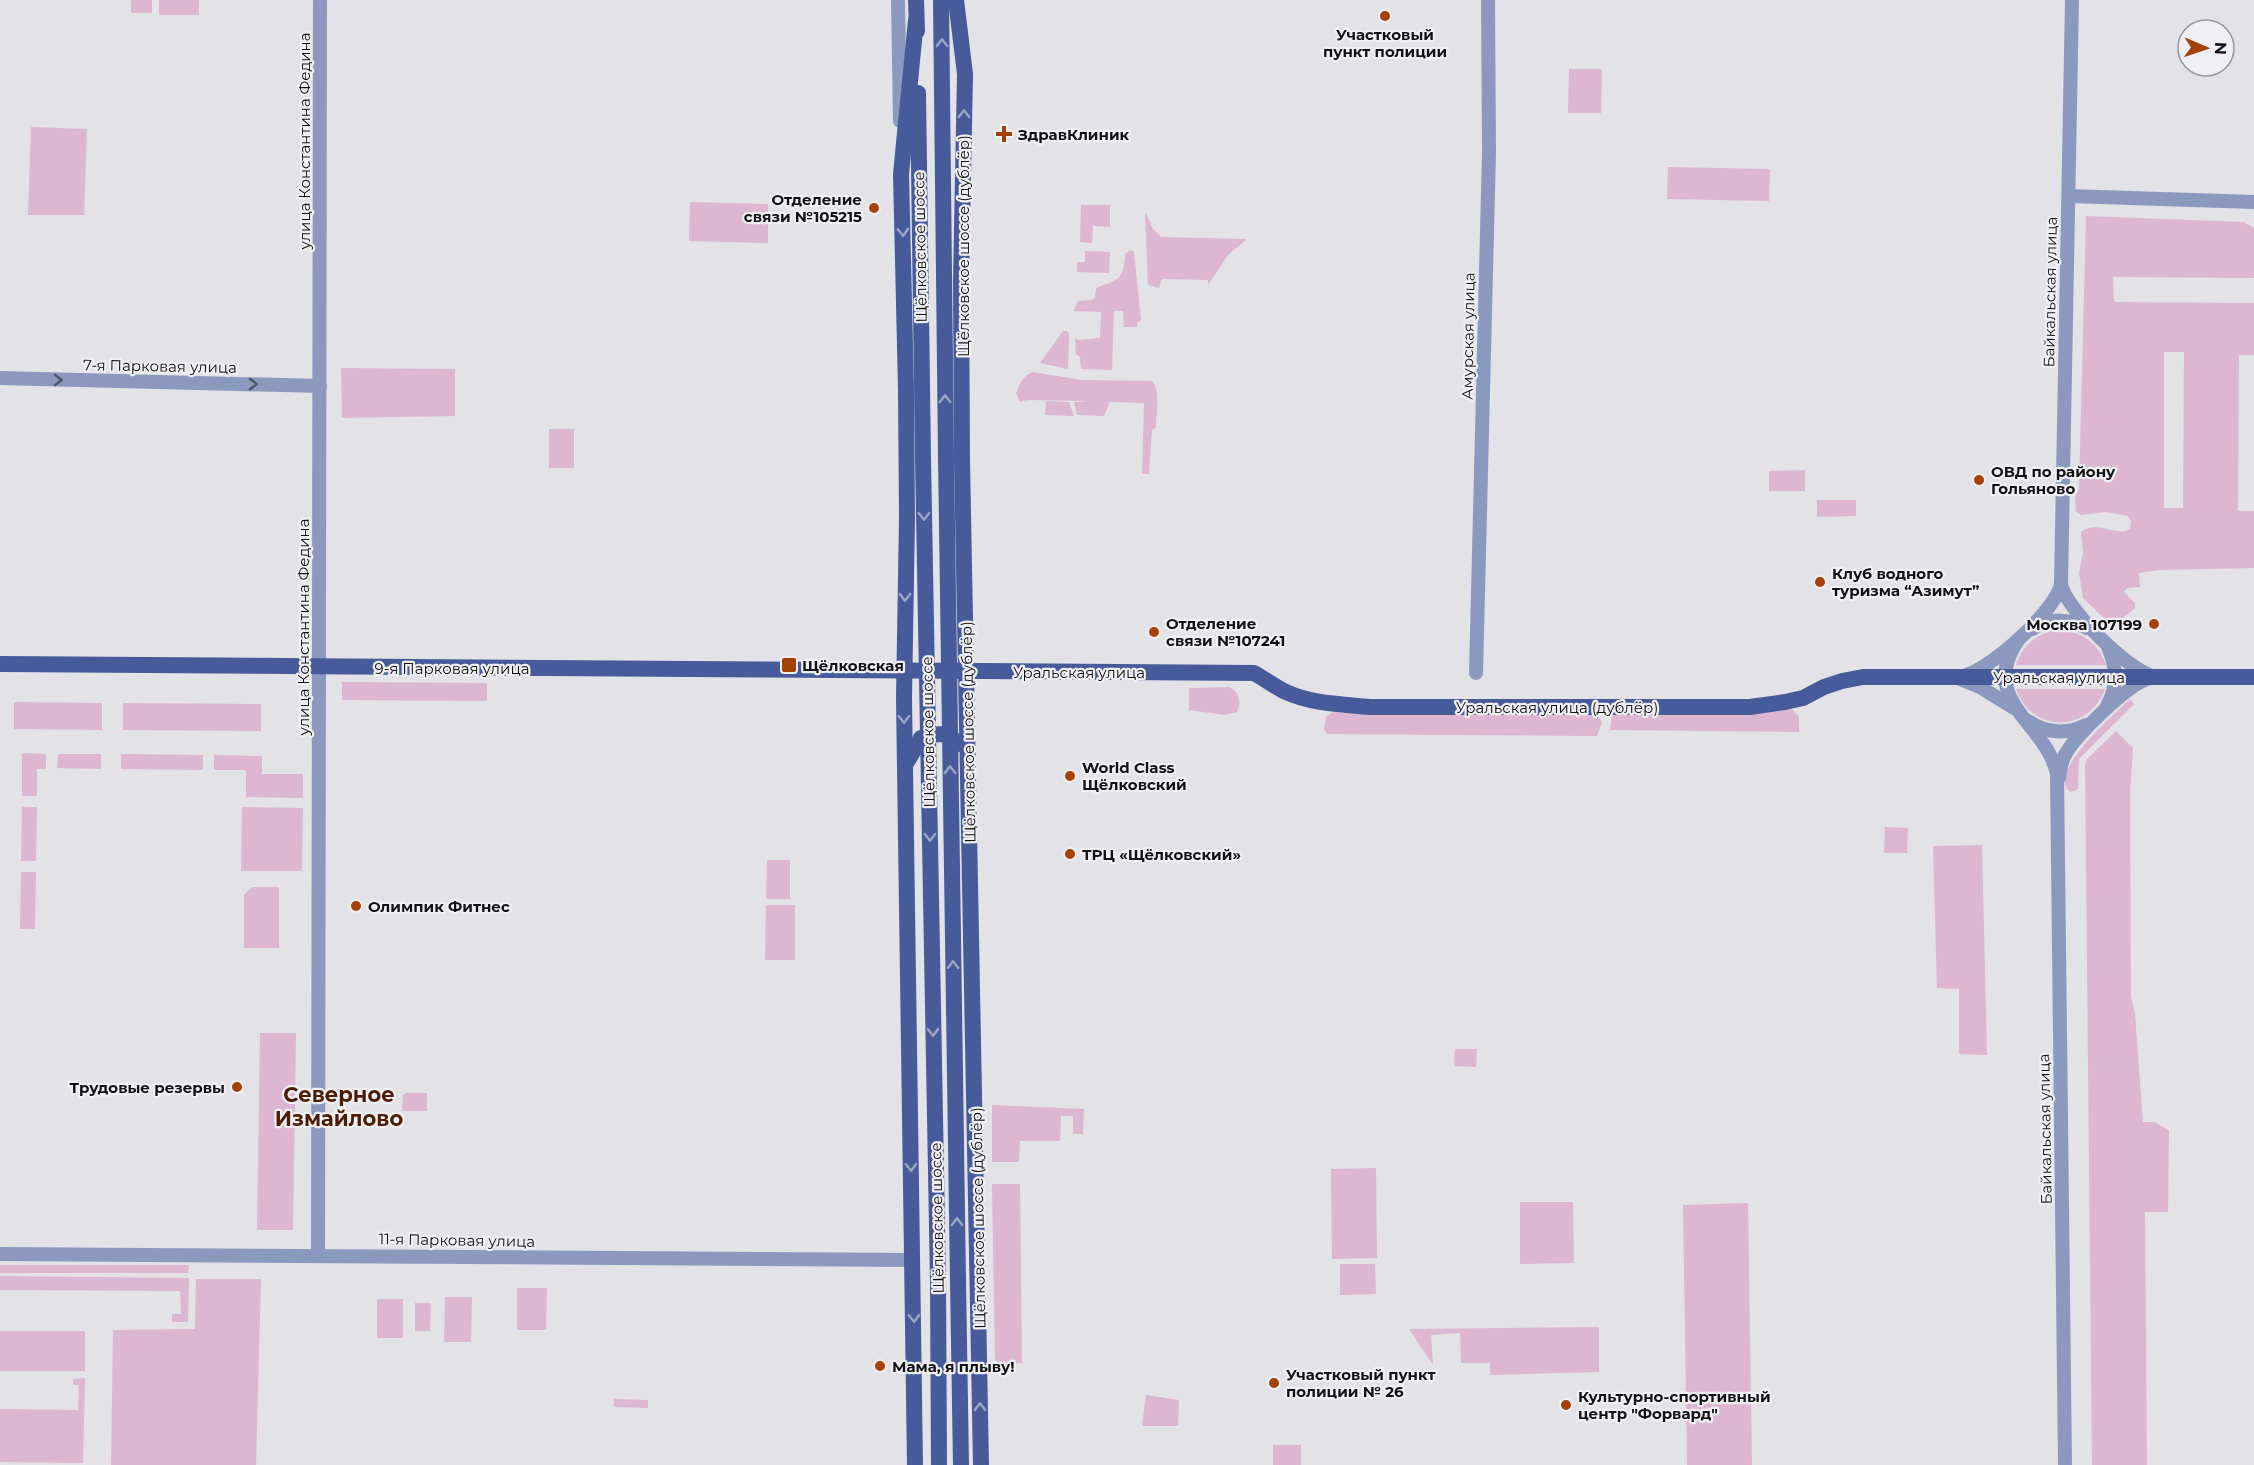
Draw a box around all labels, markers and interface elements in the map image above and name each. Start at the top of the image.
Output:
marker: Участковый пункт полиции [1378,9,1392,23]
north arrow [2176,18,2236,78]
place label: Участковый пункт полиции [1323,25,1447,61]
street label: улица Константина Федина [295,33,314,250]
one-way arrow [935,39,948,48]
text: N [2211,42,2230,55]
one-way arrow [958,110,970,119]
marker: ЗдравКлиник [995,125,1013,143]
place label: ЗдравКлиник [1017,125,1130,144]
street label: Щёлковское шоссе (дублёр) [954,135,973,357]
street label: Щёлковское шоссе [909,171,931,323]
place label: Отделение связи №105215 [744,190,862,226]
marker: Отделение связи №105215 [867,201,881,215]
street label: Байкальская улица [2039,216,2061,368]
one-way arrow [896,228,909,237]
street label: Амурская улица [1457,272,1479,400]
street label: 7-я Парковая улица [83,355,237,377]
one-way arrow [54,373,63,386]
one-way arrow [249,378,258,391]
one-way arrow [939,394,951,403]
place label: ОВД по району Гольяново [1991,462,2116,498]
marker: ОВД по району Гольяново [1972,473,1986,487]
one-way arrow [918,512,930,521]
street label: улица Константина Федина [294,519,313,736]
place label: Клуб водного туризма “Азимут” [1832,564,1979,600]
marker: Клуб водного туризма “Азимут” [1813,575,1827,589]
one-way arrow [899,593,911,602]
place label: Отделение связи №107241 [1166,614,1285,650]
place label: Москва 107199 [2026,615,2142,634]
marker: Москва 107199 [2147,617,2161,631]
street label: Щёлковское шоссе (дублёр) [957,621,979,843]
marker: Отделение связи №107241 [1147,625,1161,639]
marker: Щёлковская [780,656,798,674]
place label: Щёлковская [802,656,904,675]
street label: Щёлковское шоссе [917,656,939,808]
street label: 9-я Парковая улица [375,659,529,678]
street label: Уральская улица [1013,663,1145,682]
street label: Уральская улица [1993,668,2125,687]
street label: Уральская улица (дублёр) [1456,698,1658,717]
one-way arrow [898,715,911,724]
place label: World Class Щёлковский [1082,758,1187,794]
one-way arrow [944,765,957,774]
marker: World Class Щёлковский [1063,769,1077,783]
one-way arrow [923,833,936,842]
place label: ТРЦ «Щёлковский» [1082,845,1241,864]
marker: ТРЦ «Щёлковский» [1063,847,1077,861]
place label: Олимпик Фитнес [368,897,510,916]
marker: Олимпик Фитнес [349,899,363,913]
one-way arrow [947,960,959,969]
one-way arrow [927,1028,939,1037]
street label: Байкальская улица [2034,1053,2056,1205]
place label: Трудовые резервы [70,1078,225,1097]
marker: Трудовые резервы [230,1080,244,1094]
district label: Северное Измайлово [275,1082,403,1131]
street label: Щёлковское шоссе (дублёр) [967,1107,989,1329]
street label: Щёлковское шоссе [926,1142,948,1294]
one-way arrow [905,1162,917,1171]
one-way arrow [951,1218,963,1227]
street label: 11-я Парковая улица [379,1229,535,1251]
one-way arrow [907,1314,920,1323]
place label: Мама, я плыву! [892,1357,1015,1376]
marker: Мама, я плыву! [873,1359,887,1373]
place label: Участковый пункт полиции № 26 [1286,1365,1436,1401]
marker: Участковый пункт полиции № 26 [1267,1376,1281,1390]
place label: Культурно-спортивный центр "Форвард" [1578,1387,1771,1423]
marker: Культурно-спортивный центр "Форвард" [1559,1398,1573,1412]
one-way arrow [974,1402,986,1411]

